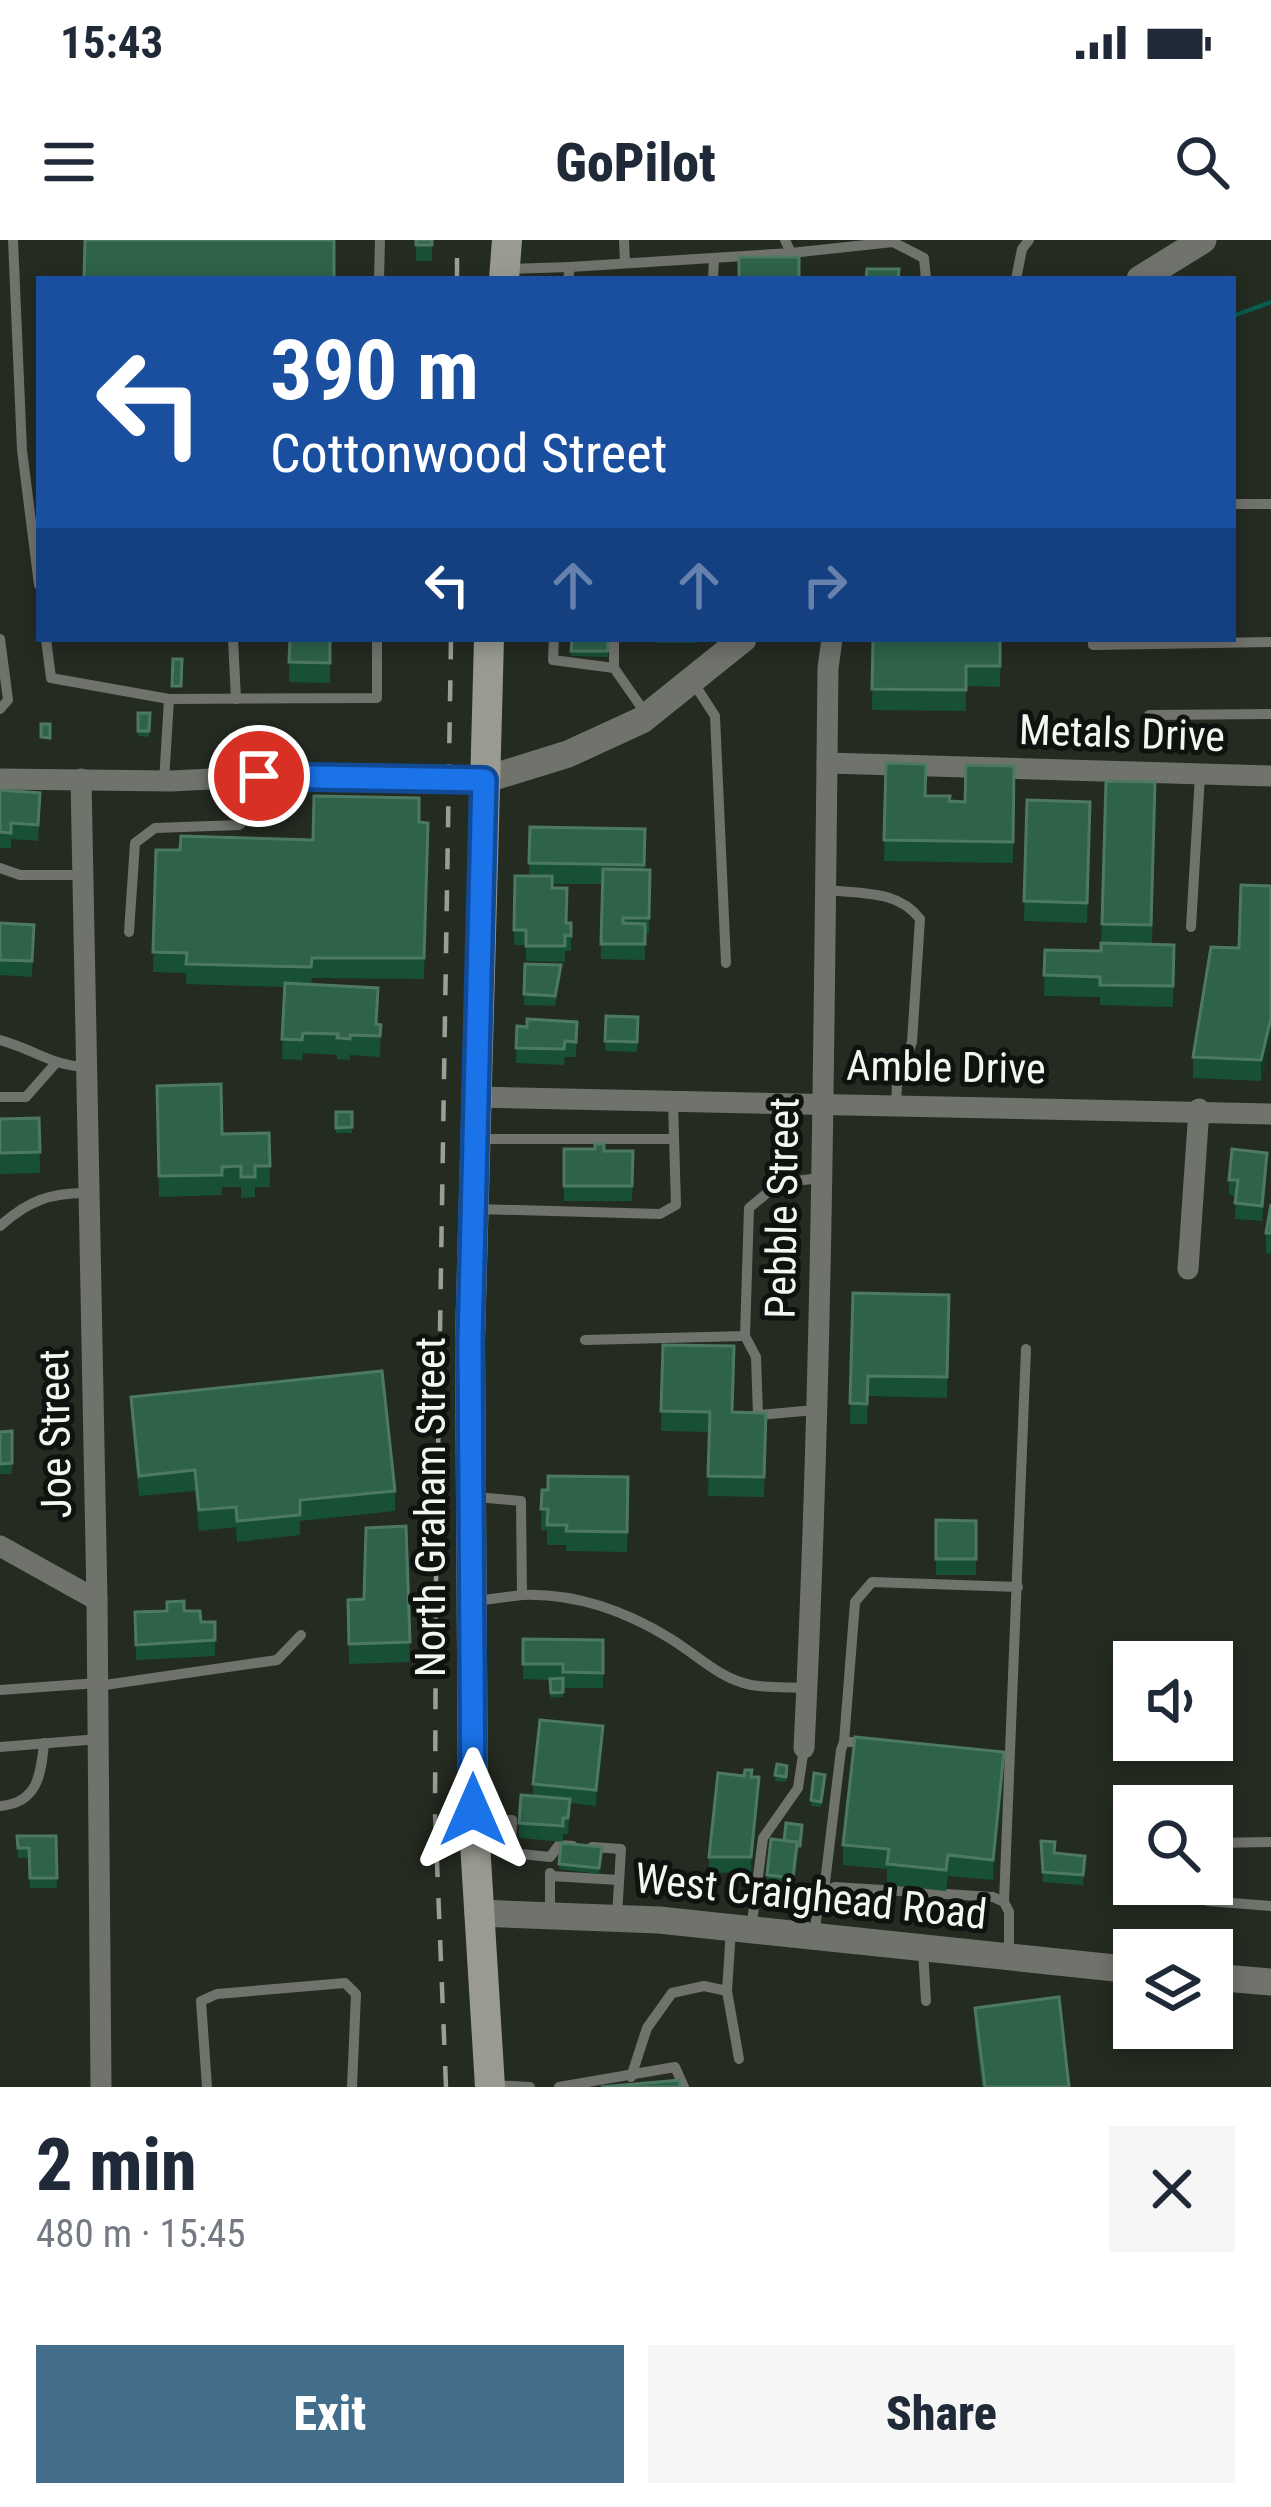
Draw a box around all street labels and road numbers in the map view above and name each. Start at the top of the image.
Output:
street label: Metals Drive [1018,705,1226,761]
street label: Amble Drive [846,1041,1046,1093]
street label: Pebble Street [756,1097,808,1319]
street label: North Graham Street [406,1337,455,1677]
street label: Joe Street [29,1349,81,1519]
street label: West Craighead Road [633,1853,989,1939]

